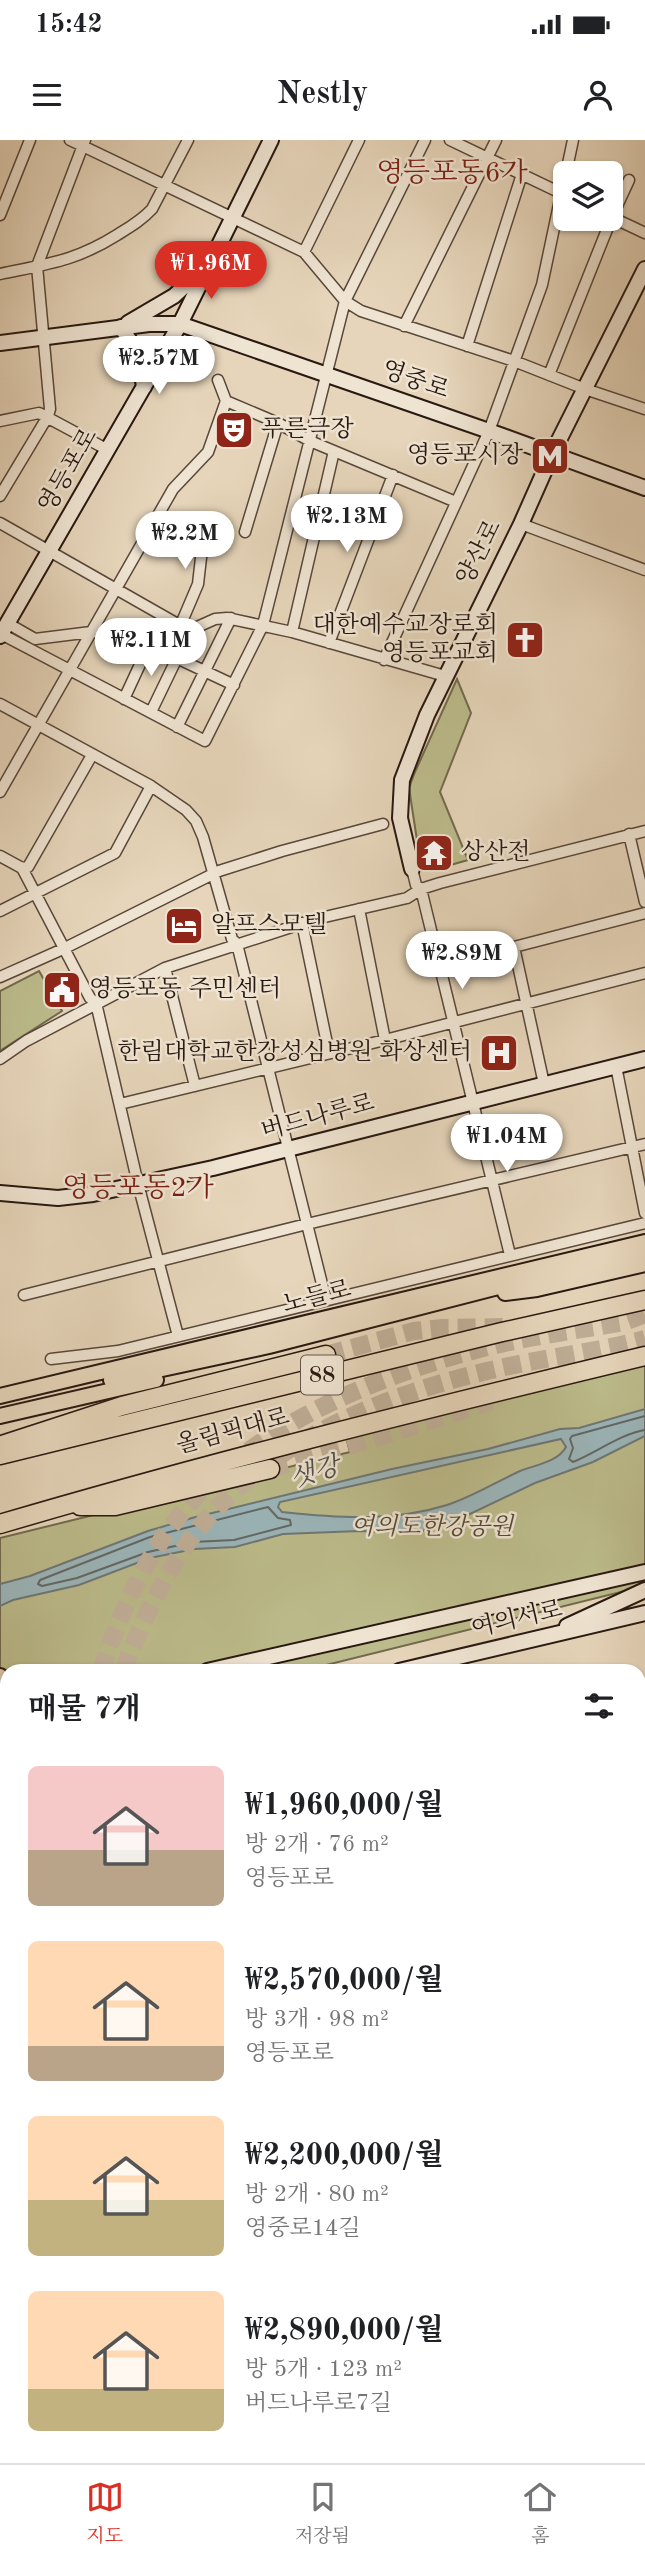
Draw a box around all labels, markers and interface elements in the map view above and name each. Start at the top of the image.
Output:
text: 15:42 [35,12,103,38]
icon: menu [28,76,66,114]
icon: person [579,76,617,114]
text: Nestly [277,79,368,111]
district label: 영등포동6가 [376,158,528,188]
map controls [553,161,623,231]
button: layers [553,161,623,231]
pin: ₩1.96M [154,242,268,301]
text: ₩1.96M [171,252,251,275]
pin: ₩2.57M [102,336,216,396]
text: ₩2.57M [119,347,199,370]
street label: 영중로 [378,356,452,404]
theatre icon: 푸른극장 [213,409,255,451]
place label: 푸른극장 [261,416,355,442]
street label: 영등포로 [34,424,103,517]
metro station icon: 영등포시장 [529,435,571,477]
place label: 영등포시장 [407,442,524,468]
pin: ₩2.13M [290,494,404,554]
text: ₩2.13M [307,505,387,528]
pin: ₩2.2M [136,512,234,571]
street label: 양산로 [452,516,506,589]
text: ₩2.2M [151,522,219,545]
place label: 대한예수교장로회 영등포교회 [313,612,498,666]
pin: ₩2.11M [94,618,208,678]
church icon: 대한예수교장로회 영등포교회 [504,619,546,661]
text: ₩2.11M [111,629,191,652]
temple icon: 상산전 [413,832,455,874]
place label: 상산전 [461,839,531,865]
hotel icon: 알프스모텔 [163,905,205,947]
place label: 알프스모텔 [211,912,327,938]
pin: ₩2.89M [405,932,519,991]
text: ₩2.89M [422,942,502,965]
public building icon: 영등포동 주민센터 [41,969,83,1011]
place label: 영등포동 주민센터 [89,976,281,1002]
hospital icon: 한림대학교한강성심병원 화상센터 [478,1032,520,1074]
place label: 한림대학교한강성심병원 화상센터 [118,1039,472,1065]
street label: 버드나루로 [258,1089,377,1145]
pin: ₩1.04M [450,1114,564,1174]
text: ₩1.04M [467,1125,547,1148]
district label: 영등포동2가 [62,1173,214,1203]
street label: 노들로 [280,1276,354,1318]
road number: 88 [301,1356,343,1394]
street label: 올림픽대로 [173,1403,292,1459]
water label: 샛강 [286,1449,347,1493]
park label: 여의도한강공원 [351,1513,515,1540]
street label: 여의서로 [469,1596,565,1642]
icon: filters [580,1687,618,1725]
text: 매물 7개 [28,1695,141,1725]
text: ₩1,960,000/월 [245,1791,444,1821]
icon: home [84,1794,168,1878]
text: 방 2개 · 76 m² [245,1833,389,1856]
text: 영등포로 [245,1867,334,1890]
text: ₩2,570,000/월 [245,1966,444,1996]
icon: home [84,1969,168,2053]
text: 방 3개 · 98 m² [245,2008,389,2031]
text: 영등포로 [245,2042,334,2065]
text: ₩2,200,000/월 [245,2141,444,2171]
icon: home [84,2144,168,2228]
text: 방 2개 · 80 m² [245,2183,389,2206]
text: 영중로14길 [245,2217,361,2240]
text: ₩2,890,000/월 [245,2316,444,2346]
icon: home [84,2319,168,2403]
text: 방 5개 · 123 m² [245,2358,402,2381]
text: 버드나루로7길 [245,2392,392,2415]
tab: 지도 [86,2478,124,2549]
tab: 저장됨 [295,2478,350,2549]
tab: 홈 [521,2478,559,2549]

